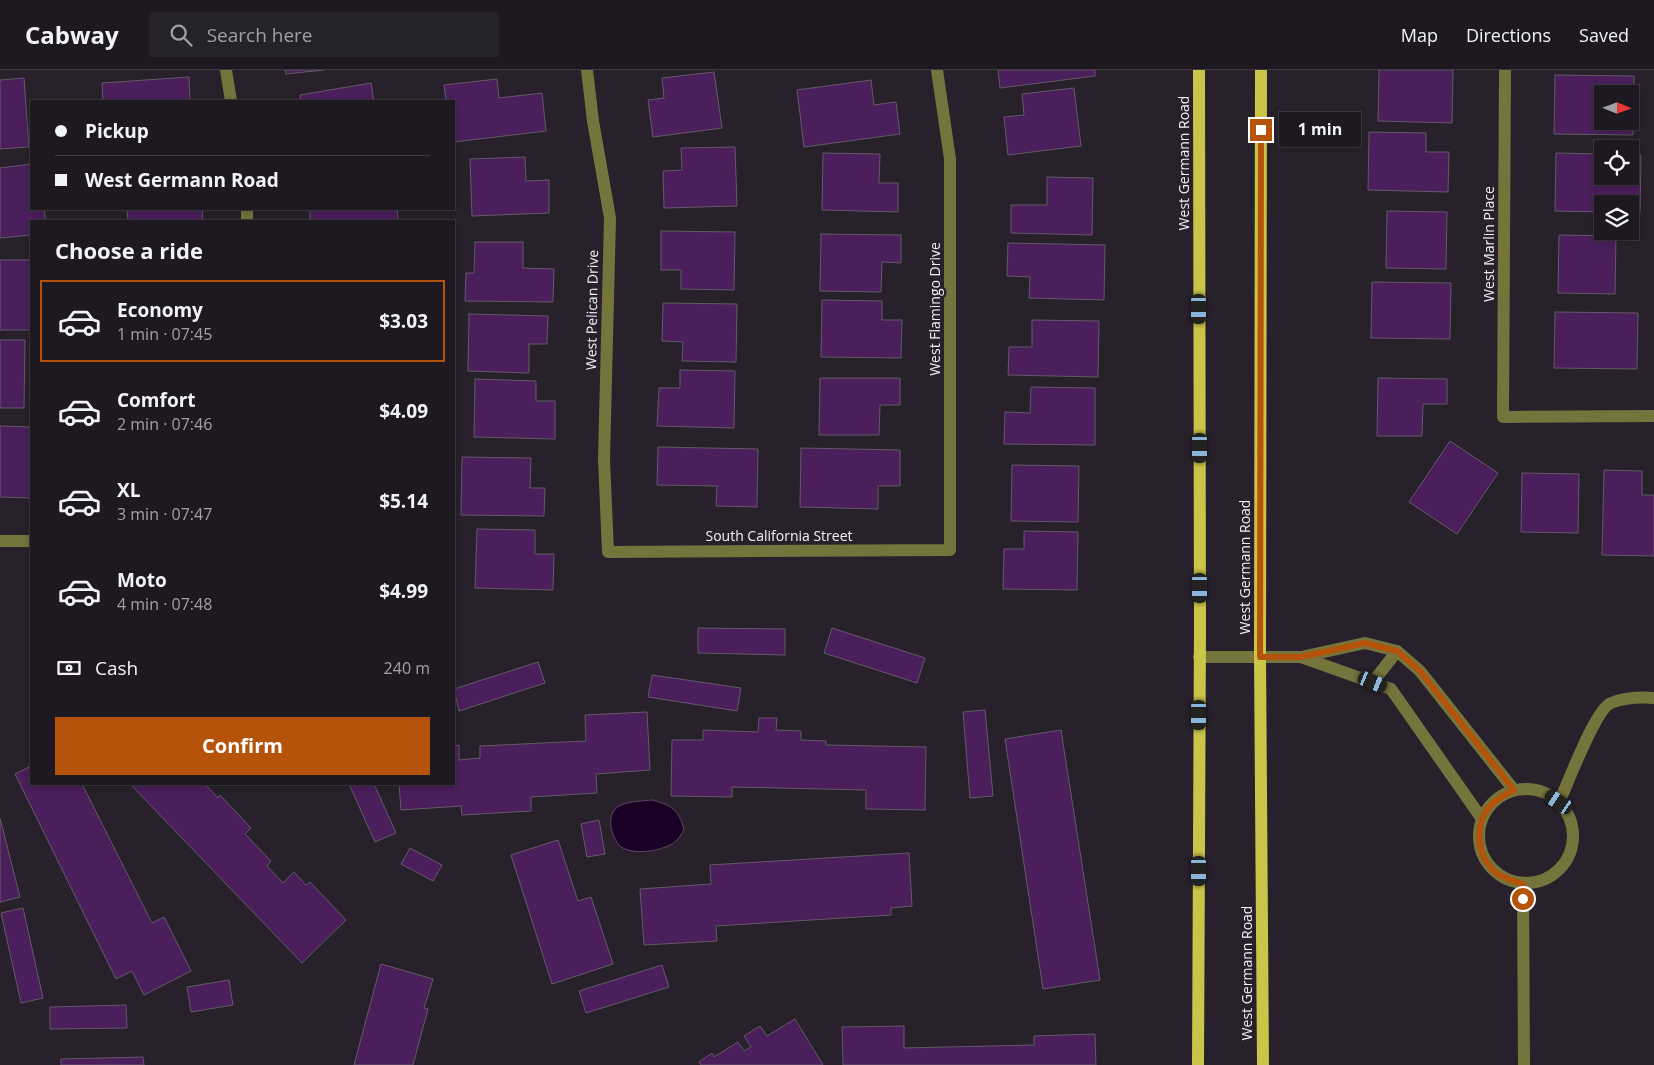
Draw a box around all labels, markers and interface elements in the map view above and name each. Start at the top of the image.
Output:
search box [149,12,499,57]
text: Cabway [25,18,119,51]
icon: search [167,21,195,49]
text: Search here [207,22,313,48]
text: Map [1401,23,1438,47]
text: Directions [1466,23,1551,47]
text: Saved [1579,23,1629,47]
north arrow [1594,85,1639,130]
map controls [1594,85,1639,240]
street label: West Germann Road [1174,96,1193,230]
callout: 1 min [1278,112,1361,148]
text: Pickup [85,118,149,144]
text: 1 min [1298,118,1342,140]
route end [1250,119,1272,141]
button: locate [1594,140,1639,185]
text: West Germann Road [85,167,279,193]
street label: West Marlin Place [1479,186,1498,302]
button: layers [1594,195,1639,240]
text: Choose a ride [55,235,203,265]
street label: West Flamingo Drive [925,242,944,376]
street label: West Pelican Drive [581,249,602,370]
car [1191,294,1206,324]
text: Economy [117,297,203,323]
icon: car [57,299,102,344]
text: $3.03 [379,308,428,334]
text: 1 min · 07:45 [117,323,212,345]
text: Comfort [117,387,196,413]
icon: car [57,389,102,434]
text: $4.09 [379,398,428,424]
text: 2 min · 07:46 [117,413,212,435]
car [1192,433,1207,463]
text: XL [117,477,140,503]
icon: car [57,479,102,524]
text: $5.14 [379,488,428,514]
street label: West Germann Road [1235,500,1254,634]
text: 3 min · 07:47 [117,503,212,525]
street label: South California Street [705,526,853,545]
text: Moto [117,567,167,593]
icon: car [57,569,102,614]
car [1192,573,1207,603]
text: $4.99 [379,578,428,604]
text: 4 min · 07:48 [117,593,212,615]
icon: cash [55,654,83,682]
text: Cash [95,655,138,681]
text: 240 m [384,657,430,679]
car [1356,669,1389,695]
car [1191,700,1206,730]
button: Confirm [55,717,430,775]
car [1542,787,1575,817]
car [1191,856,1206,886]
route start [1512,888,1534,910]
street label: West Germann Road [1237,906,1256,1040]

